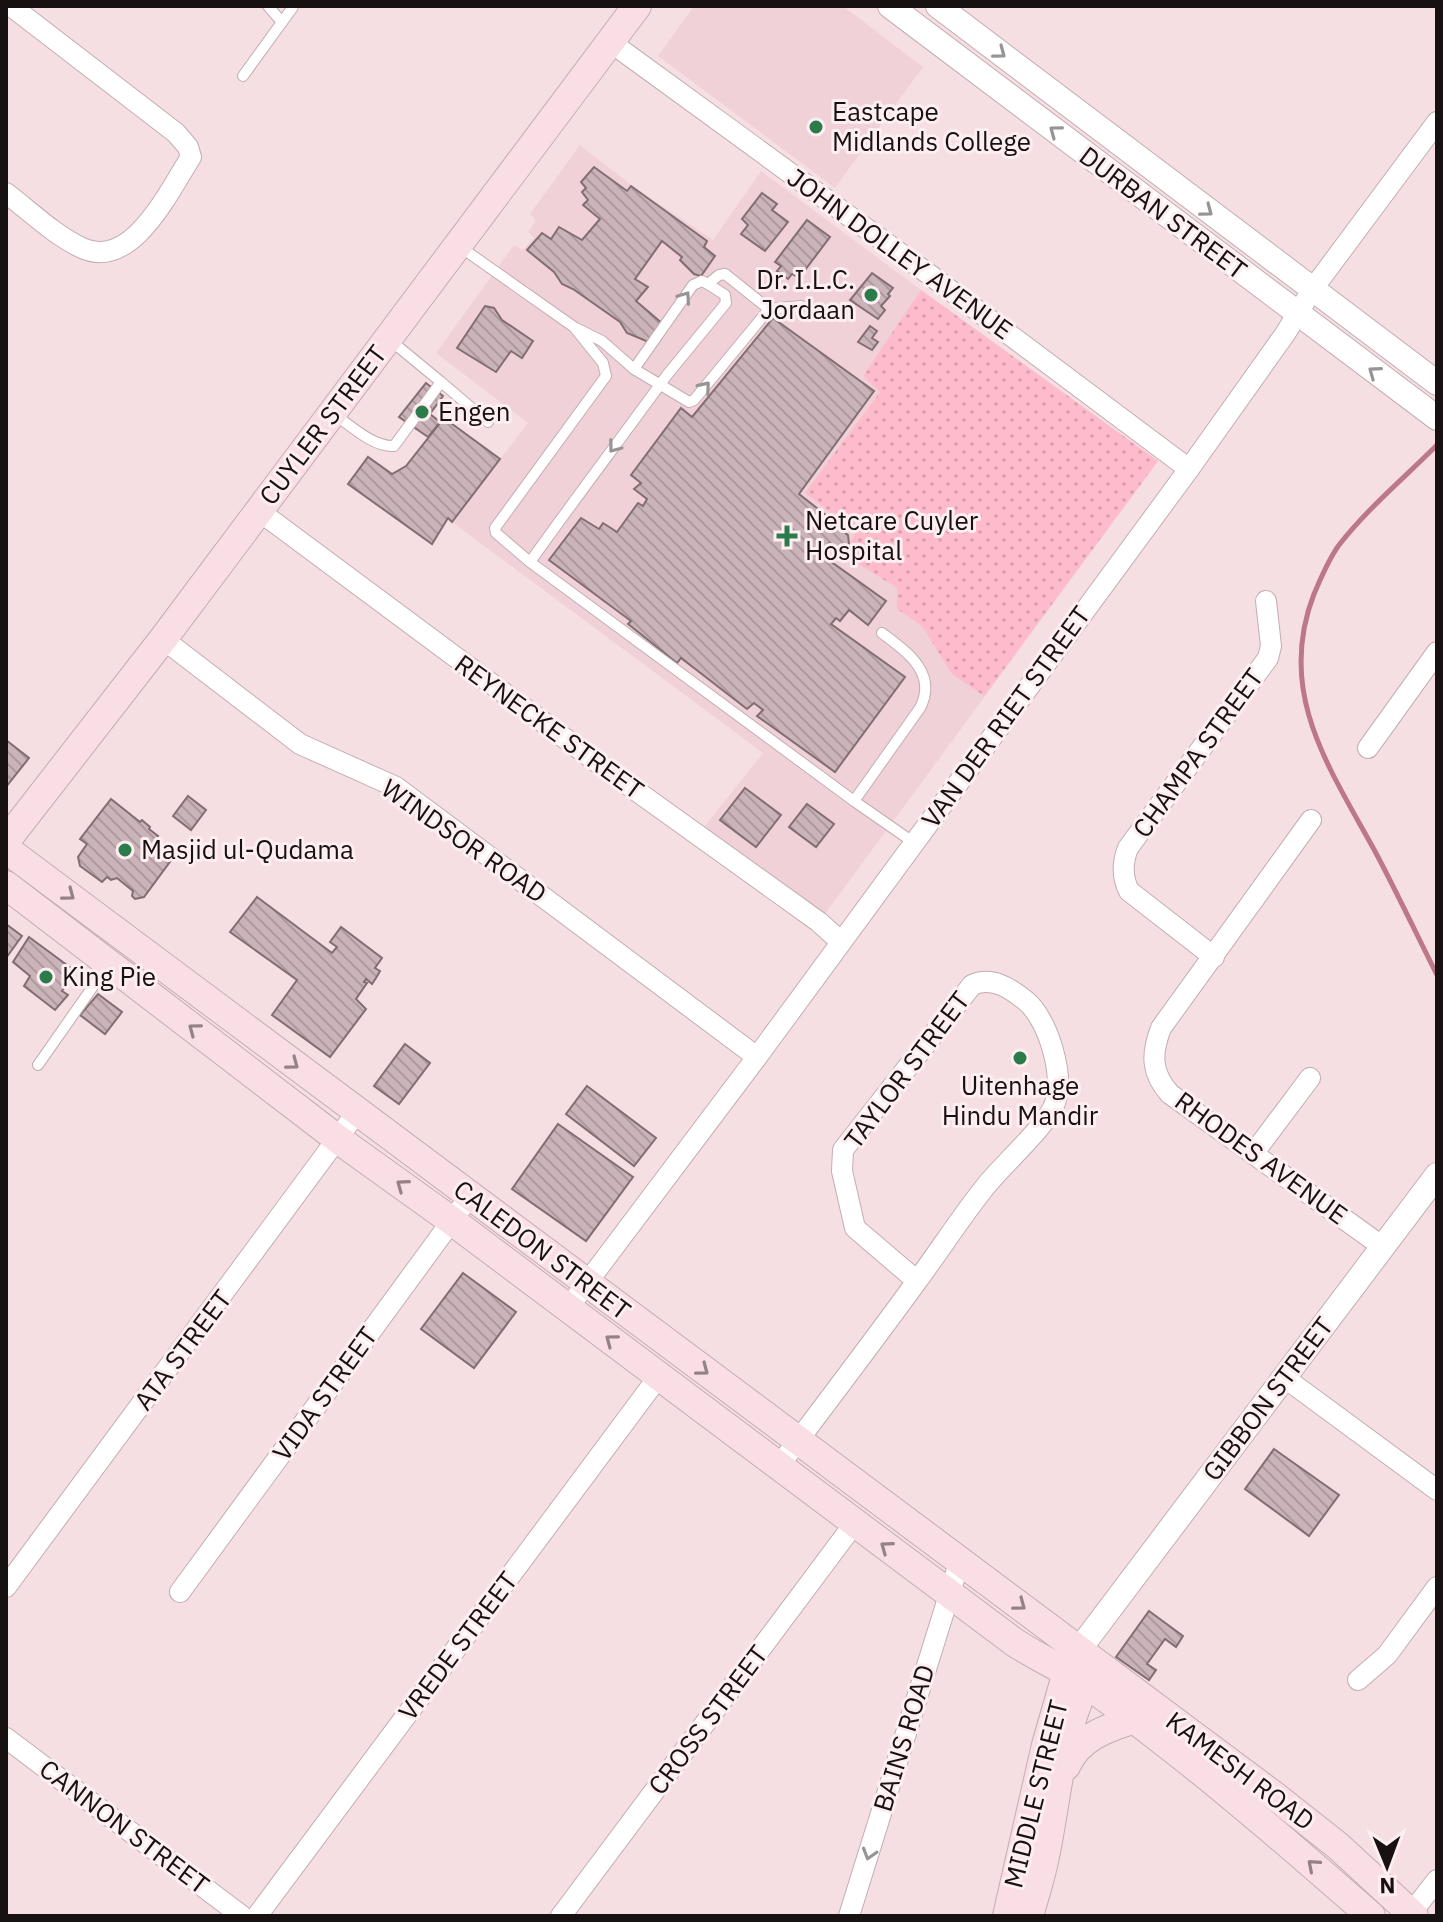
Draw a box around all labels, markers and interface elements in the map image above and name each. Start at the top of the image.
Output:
one-way arrow [991,44,1006,58]
place label: Eastcape Midlands College [832,94,1031,158]
marker: Eastcape Midlands College [807,118,825,136]
one-way arrow [1049,127,1064,141]
street label: DURBAN STREET [1073,138,1254,286]
street label: JOHN DOLLEY AVENUE [781,160,1020,346]
one-way arrow [1198,201,1212,215]
place label: Dr. I.L.C. Jordaan [756,262,855,326]
marker: Dr. I.L.C. Jordaan [862,286,880,304]
one-way arrow [675,292,690,306]
street label: CUYLER STREET [251,338,394,511]
one-way arrow [1368,367,1383,382]
one-way arrow [695,381,710,396]
place label: Engen [438,394,511,428]
marker: Engen [413,403,431,421]
one-way arrow [610,438,624,453]
place label: Netcare Cuyler Hospital [805,503,979,567]
marker: Netcare Cuyler Hospital [776,525,798,547]
street label: VAN DER RIET STREET [913,599,1097,834]
street label: REYNECKE STREET [448,646,651,806]
street label: CHAMPA STREET [1124,661,1270,844]
street label: WINDSOR ROAD [375,771,554,910]
place label: Masjid ul-Qudama [141,832,354,866]
marker: Masjid ul-Qudama [116,841,134,859]
one-way arrow [60,886,74,900]
place label: King Pie [62,959,156,993]
marker: King Pie [37,968,55,986]
street label: TAYLOR STREET [836,984,977,1155]
one-way arrow [188,1025,203,1039]
marker: Uitenhage Hindu Mandir [1011,1049,1029,1067]
one-way arrow [284,1054,299,1068]
place label: Uitenhage Hindu Mandir [942,1068,1099,1132]
street label: RHODES AVENUE [1169,1083,1355,1231]
street label: CALEDON STREET [447,1172,638,1327]
one-way arrow [396,1180,411,1195]
street label: ATA STREET [126,1282,239,1417]
street label: GIBBON STREET [1194,1309,1340,1487]
street label: VIDA STREET [264,1320,384,1467]
one-way arrow [605,1336,620,1350]
one-way arrow [695,1360,709,1374]
one-way arrow [880,1542,895,1556]
street label: VREDE STREET [390,1564,524,1727]
one-way arrow [1011,1595,1025,1609]
street label: CROSS STREET [640,1638,775,1801]
street label: BAINS ROAD [865,1660,942,1815]
street label: MIDDLE STREET [995,1696,1075,1891]
street label: KAMESH ROAD [1159,1703,1322,1837]
street label: CANNON STREET [33,1751,216,1901]
north arrow [1347,1826,1427,1906]
one-way arrow [862,1847,878,1861]
one-way arrow [1307,1860,1322,1874]
text: N [1379,1872,1396,1901]

